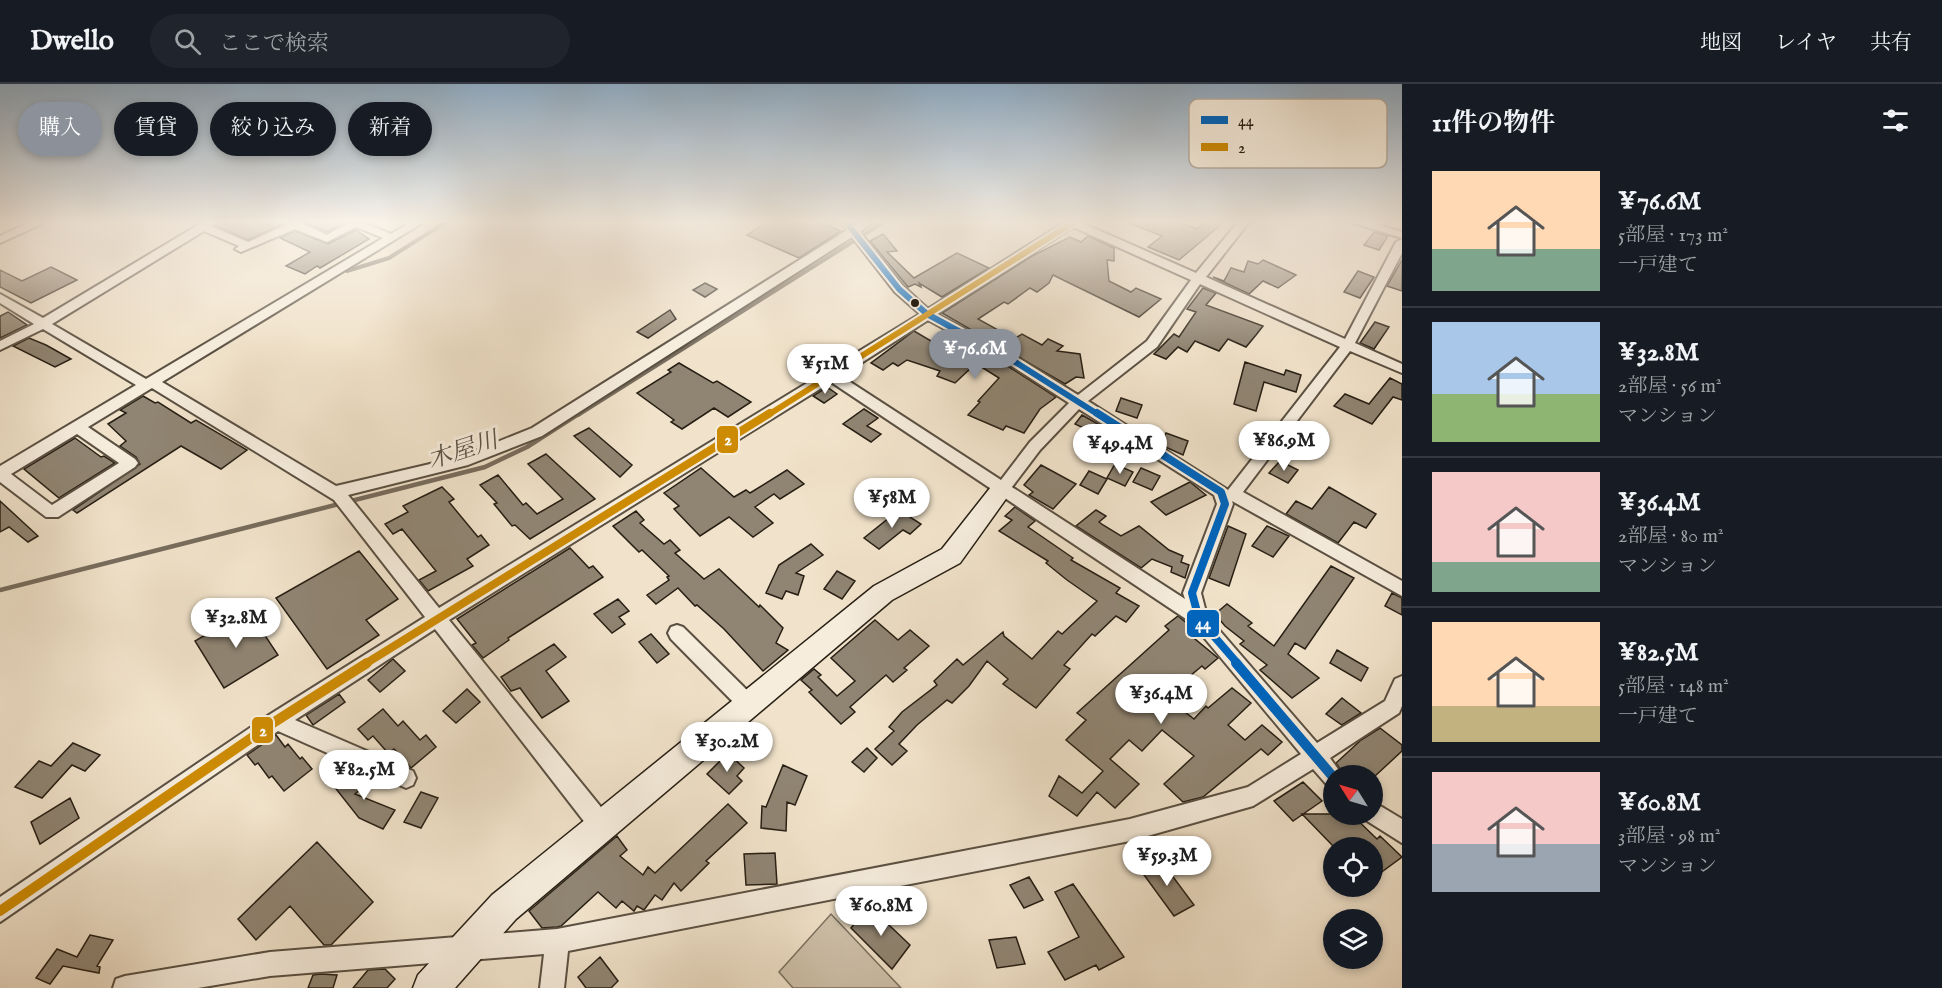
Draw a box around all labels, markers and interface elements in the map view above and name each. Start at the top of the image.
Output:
search box [150,14,570,68]
text: Dwello [30,24,114,59]
icon: search [171,25,204,58]
text: ここで検索 [219,30,329,58]
text: 地図 [1700,30,1742,57]
text: レイヤ [1775,30,1837,57]
text: 共有 [1870,30,1912,57]
legend [1189,99,1387,168]
chip: 購入 [18,102,102,156]
chip: 賃貸 [114,102,198,156]
chip: 絞り込み [210,102,336,156]
chip: 新着 [348,102,432,156]
icon: filters [1879,104,1912,137]
text: 11件の物件 [1432,107,1555,140]
text: 44 [1238,112,1254,132]
text: 2 [1238,139,1246,159]
text: ¥76.6M [1618,185,1701,218]
icon: home [1480,195,1552,267]
text: 5部屋 · 173 m² [1618,223,1728,248]
text: 一戸建て [1618,253,1698,278]
unlabelled marker [909,297,921,309]
pin: ¥76.6M [926,329,1024,380]
text: ¥76.6M [943,336,1007,361]
text: ¥32.8M [1618,336,1699,369]
pin: ¥51M [789,344,861,395]
icon: home [1480,346,1552,418]
text: ¥51M [801,351,849,376]
text: 2部屋 · 56 m² [1618,374,1722,399]
text: マンション [1618,404,1717,429]
pin: ¥86.9M [1235,421,1333,472]
water label: 木屋川 [424,424,505,477]
pin: ¥49.4M [1071,424,1169,475]
line badge: 2 [716,425,739,454]
text: ¥86.9M [1253,428,1315,453]
text: 2 [724,431,732,451]
text: ¥49.4M [1087,431,1153,456]
pin: ¥58M [856,478,928,529]
text: ¥58M [868,485,916,510]
text: ¥36.4M [1618,486,1701,519]
icon: home [1480,496,1552,568]
text: 2部屋 · 80 m² [1618,524,1724,549]
text: マンション [1618,554,1717,579]
pin: ¥32.8M [187,598,285,649]
text: ¥32.8M [205,605,267,630]
line badge: 44 [1186,609,1220,638]
text: 44 [1195,615,1212,635]
text: ¥82.5M [1618,636,1699,669]
icon: home [1480,646,1552,718]
pin: ¥36.4M [1112,674,1210,725]
text: 5部屋 · 148 m² [1618,674,1729,699]
text: ¥36.4M [1129,681,1193,706]
text: 一戸建て [1618,704,1698,729]
line badge: 2 [251,716,274,744]
text: 2 [259,722,267,742]
pin: ¥30.2M [678,722,776,773]
text: ¥30.2M [695,729,759,754]
pin: ¥82.5M [315,750,413,801]
text: ¥82.5M [333,757,395,782]
north arrow [1323,765,1383,825]
map controls [1323,765,1383,969]
text: ¥60.8M [1618,786,1701,819]
icon: home [1480,796,1552,868]
text: 3部屋 · 98 m² [1618,824,1721,849]
pin: ¥59.3M [1118,836,1216,887]
button: locate [1323,837,1383,897]
text: ¥59.3M [1136,843,1198,868]
text: マンション [1618,854,1717,879]
pin: ¥60.8M [832,886,930,937]
text: ¥60.8M [849,893,913,918]
button: layers [1323,909,1383,969]

